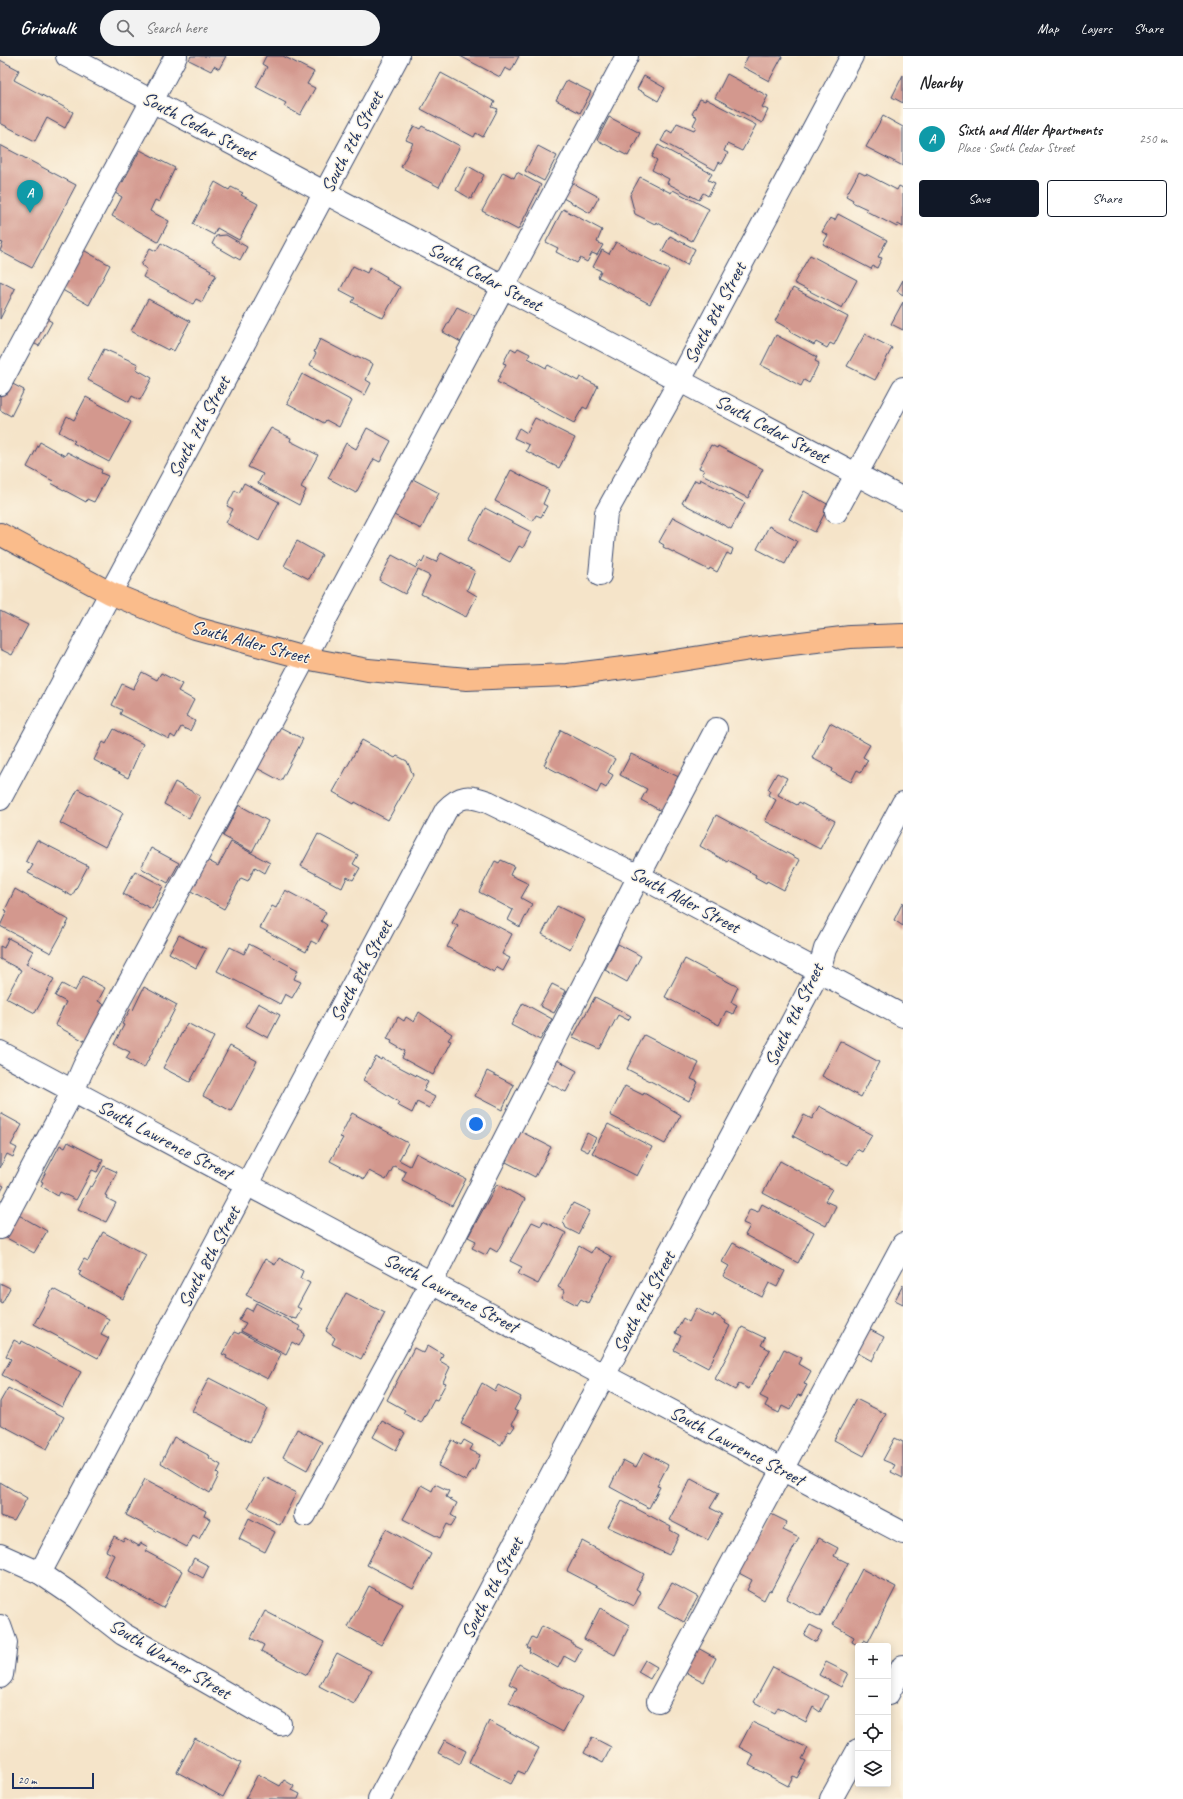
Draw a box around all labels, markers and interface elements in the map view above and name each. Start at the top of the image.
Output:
search box [100,10,380,46]
text: Gridwalk [20,16,76,40]
icon: search [114,17,136,39]
text: Search here [146,19,207,38]
text: Map [1037,20,1059,37]
text: Layers [1081,20,1112,37]
text: Share [1134,20,1163,37]
text: Nearby [919,72,962,93]
street label: South Cedar Street [138,86,262,167]
street label: South 7th Street [315,86,390,197]
text: Sixth and Alder Apartments [957,121,1102,140]
text: A [929,131,935,147]
text: 250 m [1139,131,1167,147]
text: Place · South Cedar Street [957,140,1074,156]
pin: A [17,180,43,213]
button: Save [919,180,1039,217]
button: Share [1047,180,1167,217]
street label: South Cedar Street [424,237,548,318]
street label: South 8th Street [678,257,753,368]
street label: South 7th Street [162,371,237,482]
street label: South Cedar Street [711,389,835,470]
street label: South Alder Street [188,615,313,670]
street label: South Alder Street [626,861,746,940]
street label: South 8th Street [324,915,399,1026]
street label: South 9th Street [759,958,830,1070]
street label: South Lawrence Street [94,1094,239,1187]
your location [466,1114,486,1134]
street label: South 8th Street [172,1201,247,1312]
street label: South 9th Street [607,1246,682,1357]
street label: South Lawrence Street [380,1247,525,1340]
street label: South Lawrence Street [666,1400,811,1493]
street label: South 9th Street [455,1532,530,1643]
street label: South Warner Street [105,1613,237,1706]
map controls [855,1643,891,1787]
button: + [855,1643,891,1679]
button: − [855,1679,891,1715]
button: locate [855,1715,891,1751]
button: layers [855,1751,891,1787]
scale bar [12,1771,94,1790]
text: 20 m [18,1773,37,1787]

